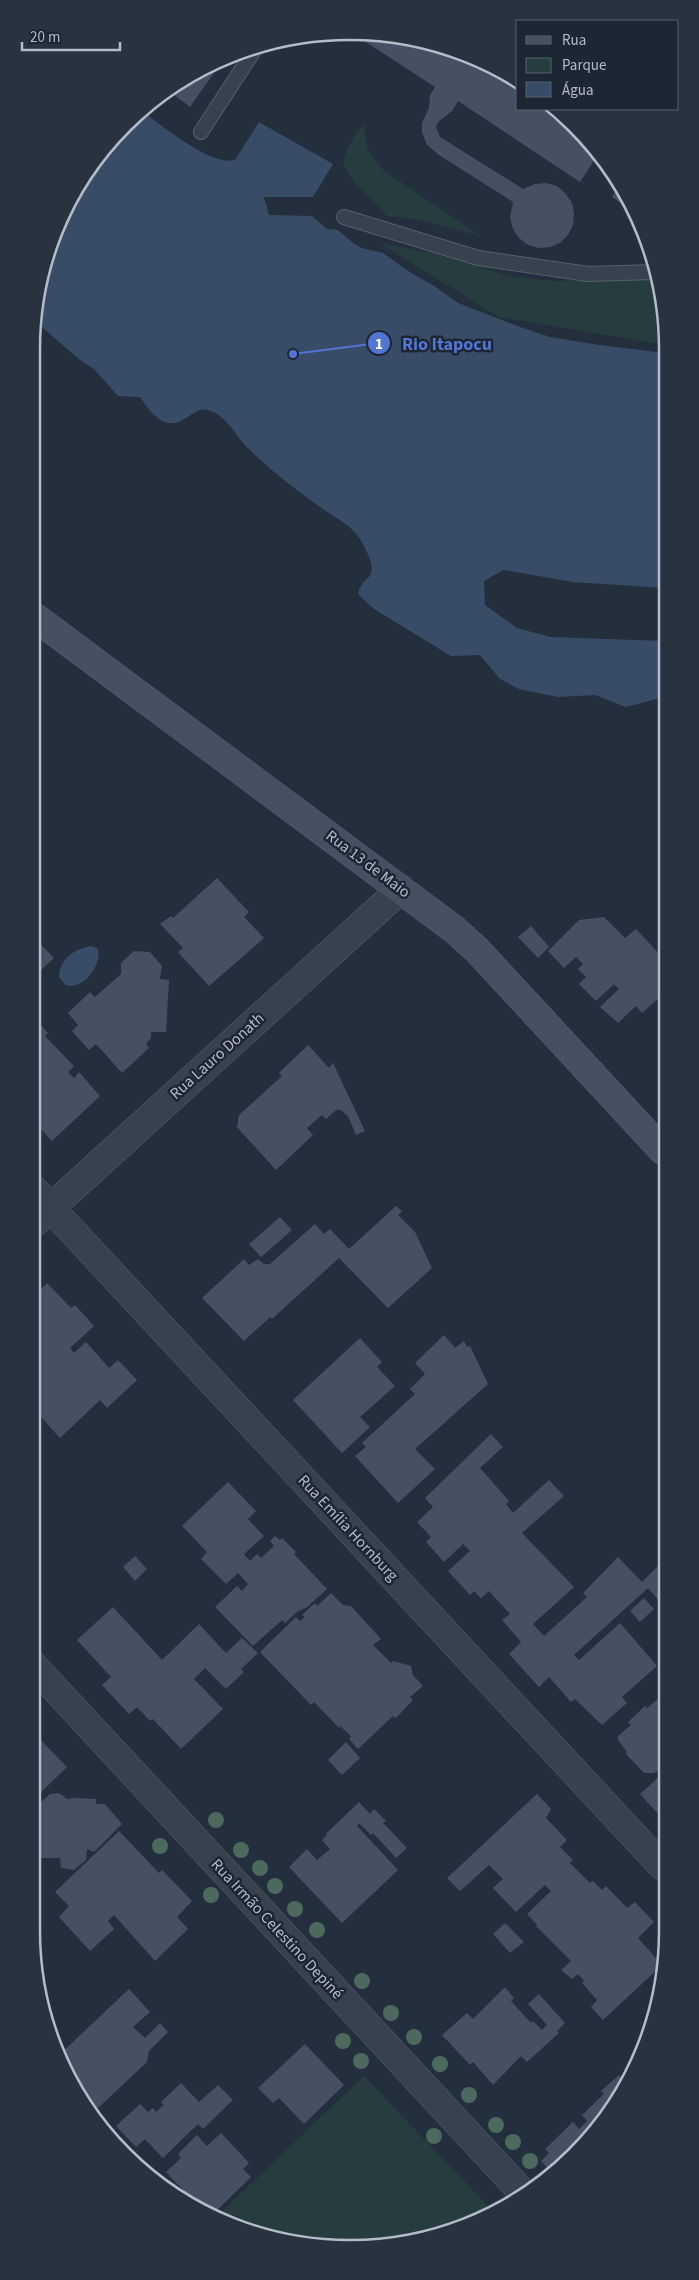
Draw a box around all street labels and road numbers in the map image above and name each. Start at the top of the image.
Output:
street label: Rua 13 de Maio [321,825,415,903]
street label: Rua Lauro Donath [165,1008,269,1104]
street label: Rua Emília Hornburg [293,1470,403,1586]
street label: Rua Irmão Celestino Depiné [206,1854,348,2004]

